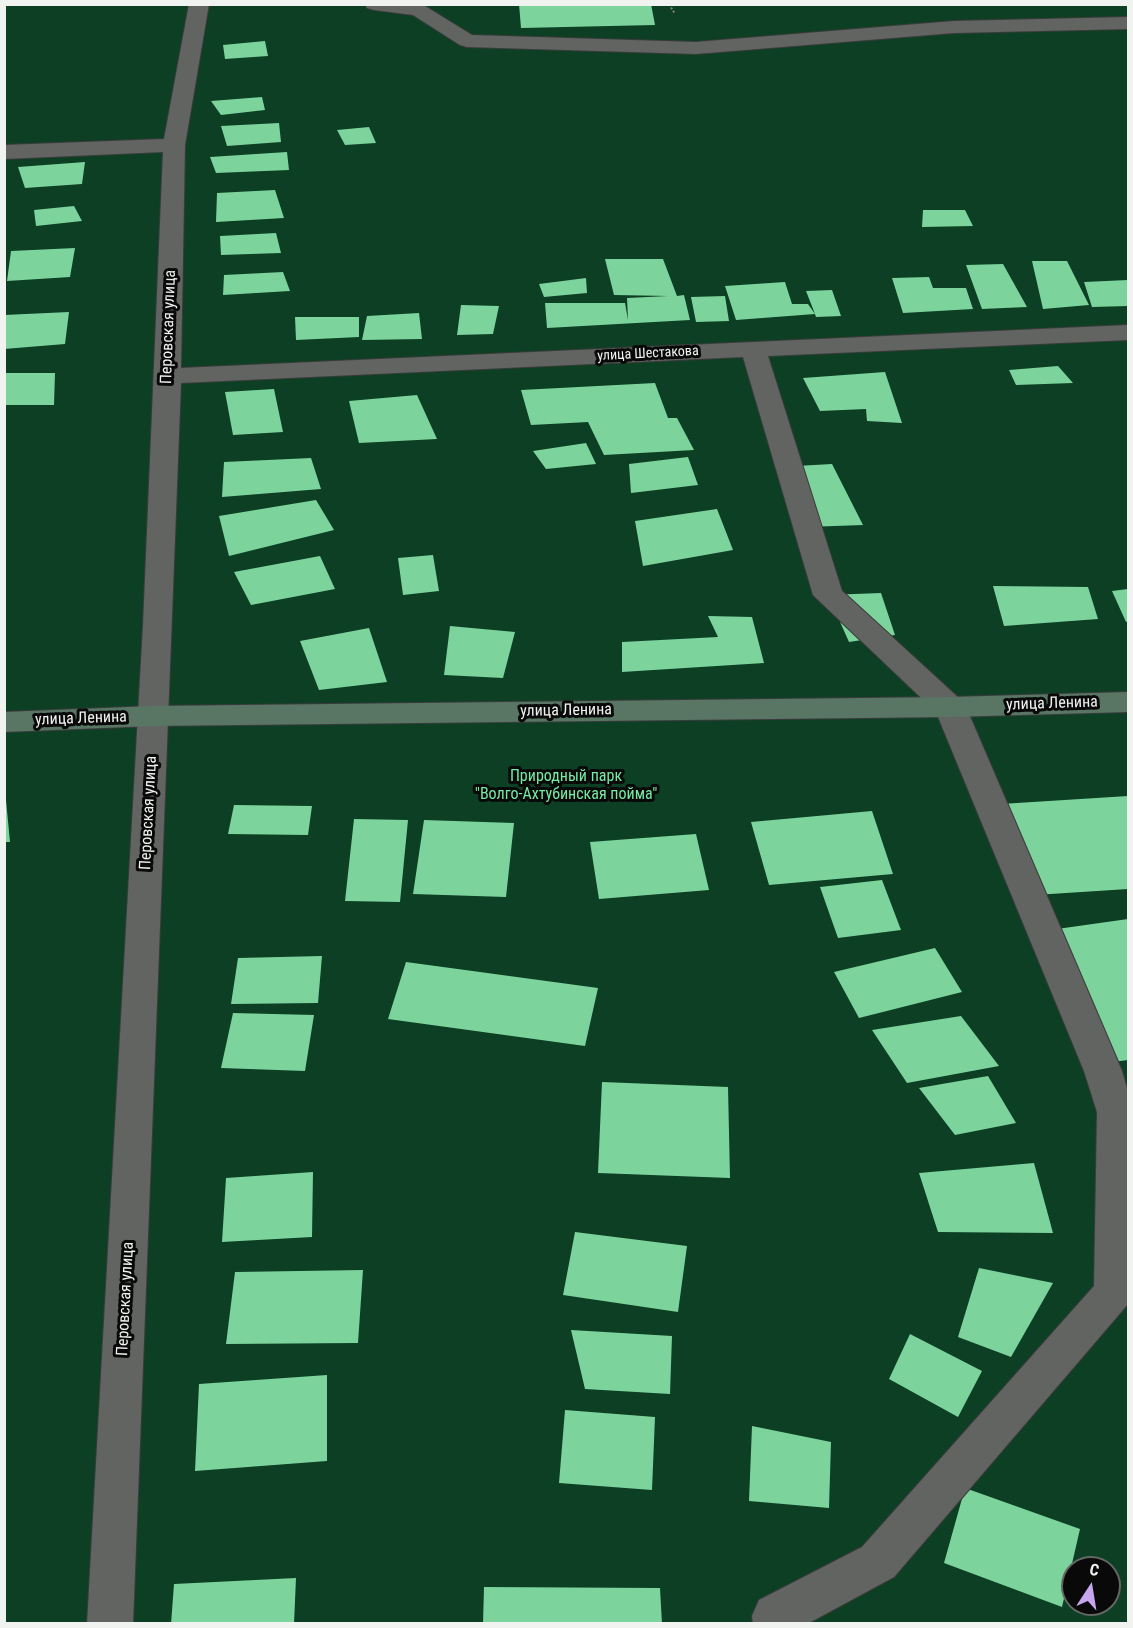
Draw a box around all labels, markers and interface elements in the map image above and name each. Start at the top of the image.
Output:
street label: Перовская улица [157,270,181,384]
street label: улица Шестакова [597,343,699,365]
street label: улица Ленина [1006,693,1098,715]
street label: улица Ленина [520,701,612,721]
street label: улица Ленина [35,708,127,730]
street label: Перовская улица [136,755,162,871]
park label: Природный парк "Волго-Ахтубинская пойма" [475,767,657,805]
street label: Перовская улица [113,1241,139,1357]
north arrow [1061,1556,1121,1616]
text: С [1088,1560,1101,1580]

